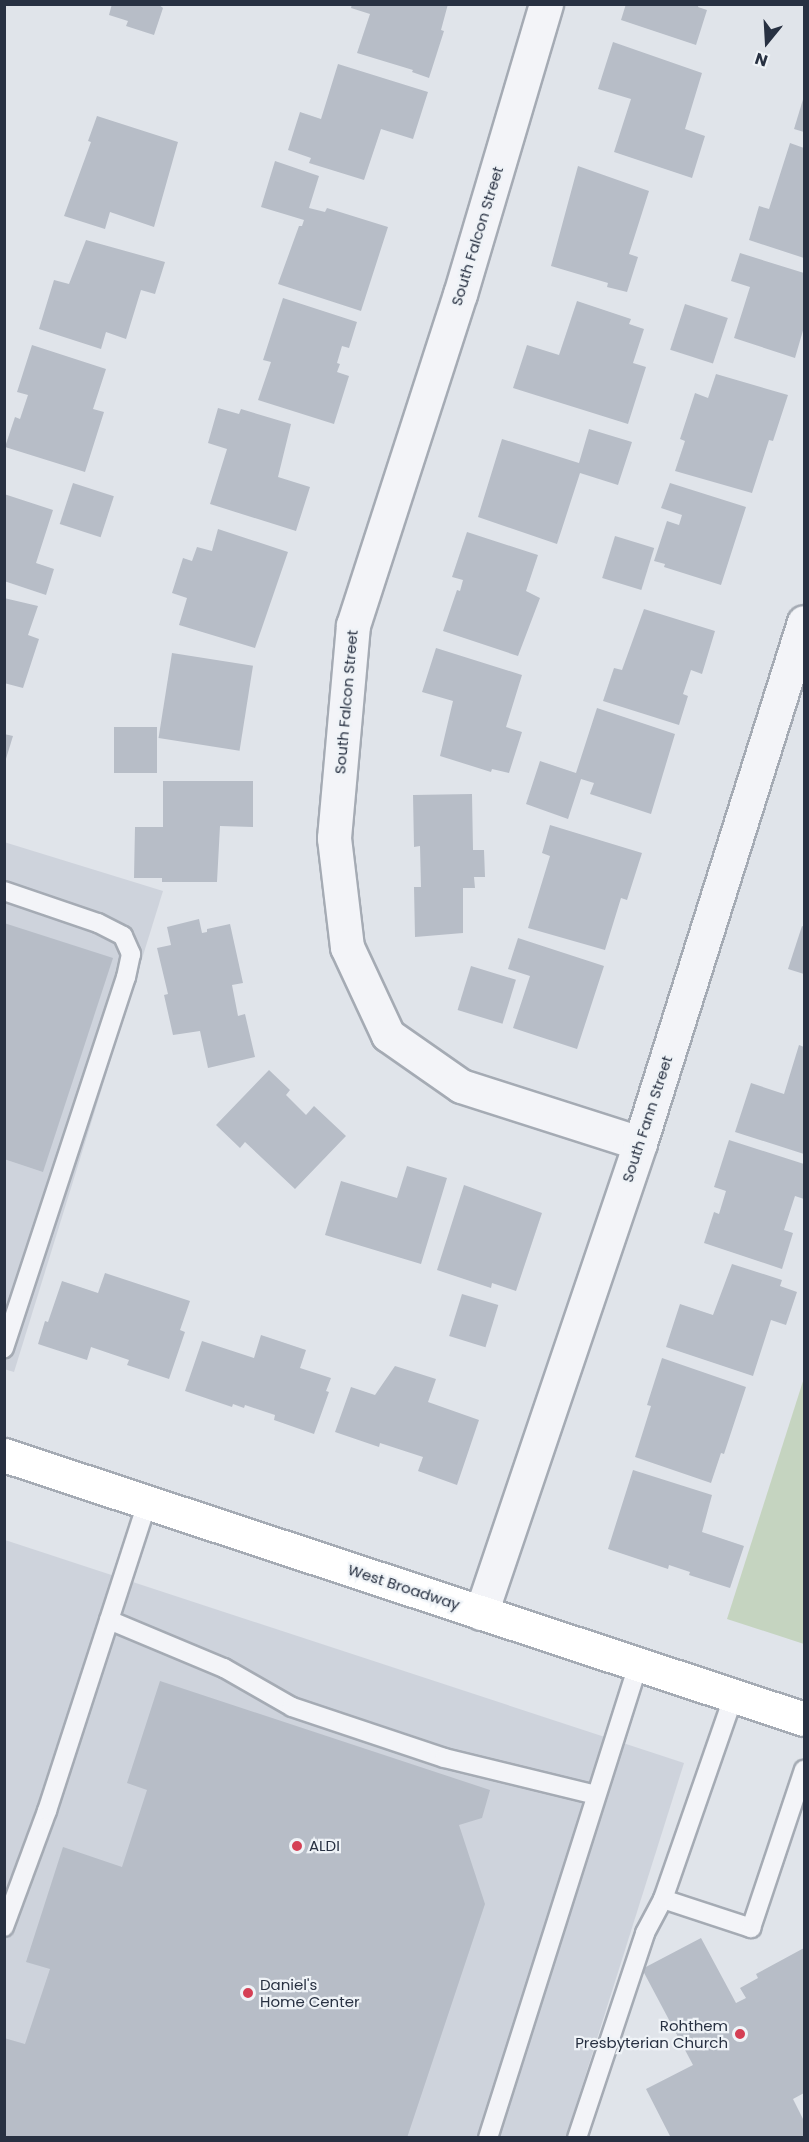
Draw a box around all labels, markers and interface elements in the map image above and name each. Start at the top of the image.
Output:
north arrow [737,12,797,72]
text: N [752,47,771,72]
street label: South Falcon Street [447,164,507,308]
street label: South Falcon Street [331,629,361,775]
street label: South Fann Street [618,1053,676,1185]
street label: West Broadway [346,1560,462,1614]
place label: ALDI [309,1837,340,1855]
marker: ALDI [290,1839,304,1853]
place label: Daniel's Home Center [260,1975,360,2010]
marker: Daniel's Home Center [241,1986,255,2000]
place label: Rohthem Presbyterian Church [575,2016,728,2051]
marker: Rohthem Presbyterian Church [733,2027,747,2041]

